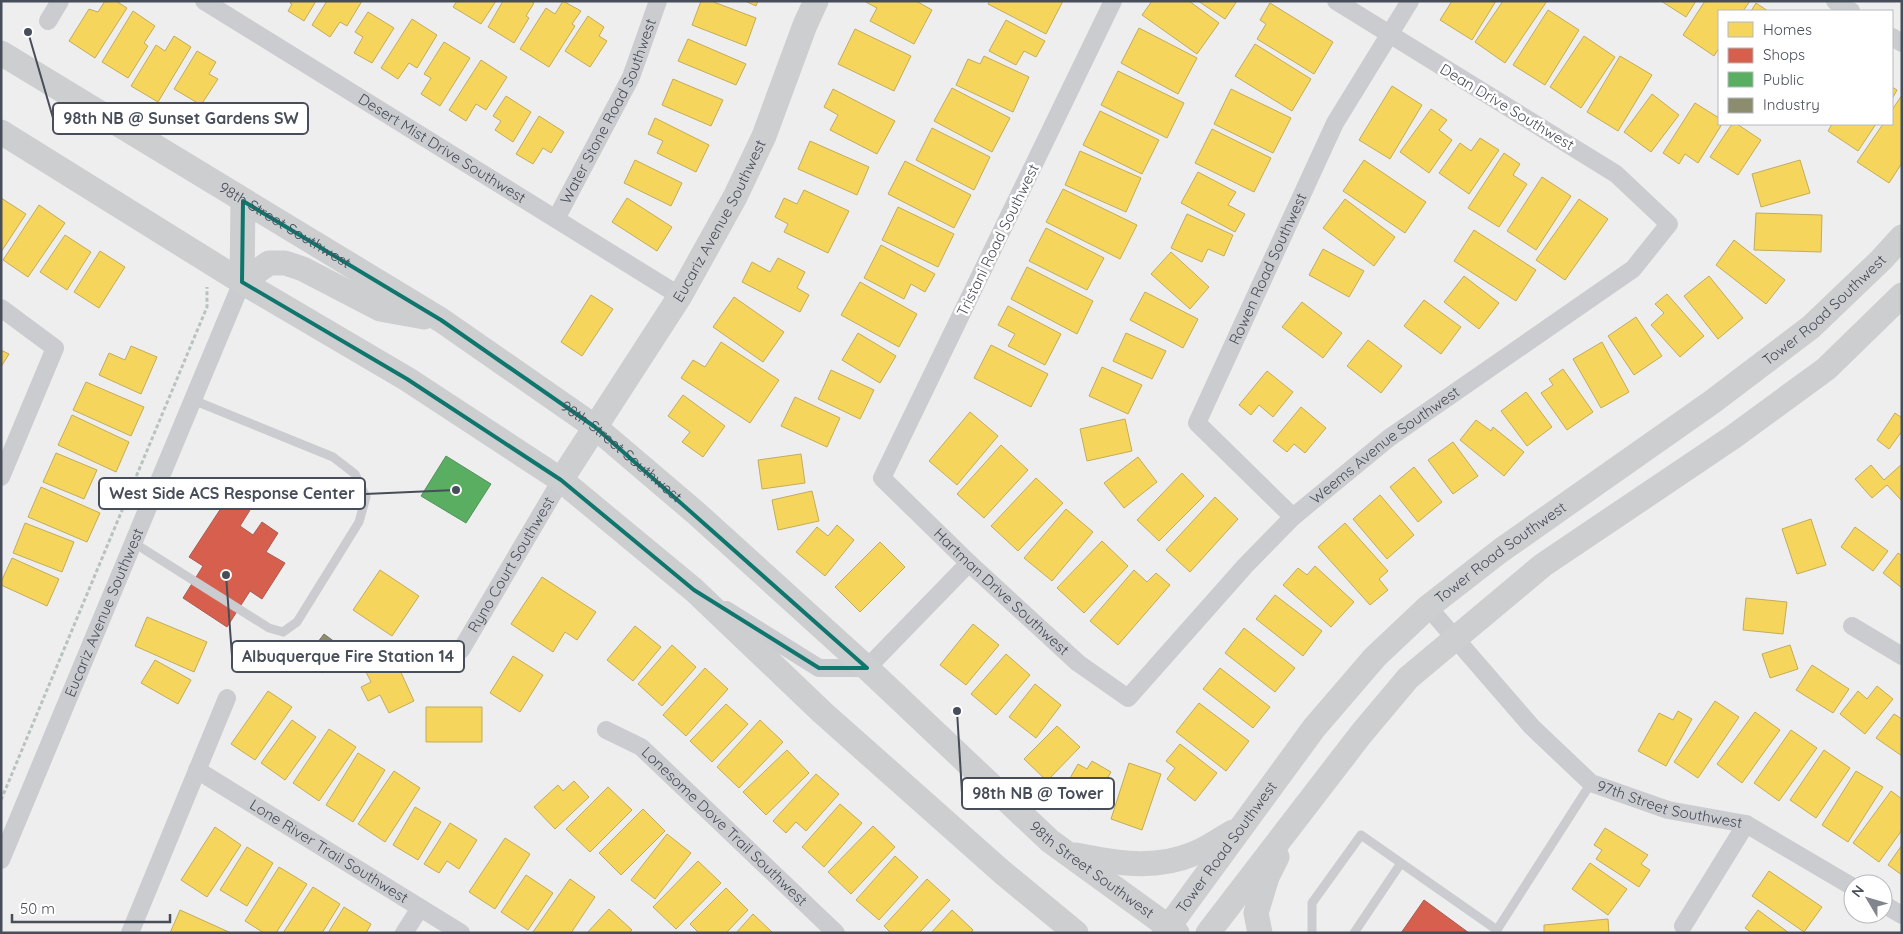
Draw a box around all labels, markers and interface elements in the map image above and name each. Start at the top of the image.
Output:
legend [1718,10,1893,125]
street label: Water Stone Road Southwest [556,16,660,207]
text: Homes [1763,20,1812,39]
text: Shops [1763,45,1805,64]
street label: Dean Drive Southwest [1437,59,1578,154]
text: Public [1763,70,1804,89]
street label: Desert Mist Drive Southwest [355,89,530,207]
text: Industry [1763,95,1820,114]
callout: 98th NB @ Sunset Gardens SW [53,103,308,134]
text: 98th NB @ Sunset Gardens SW [63,108,299,128]
street label: Eucariz Avenue Southwest [669,137,770,306]
street label: Tristani Road Southwest [952,160,1043,319]
street label: 98th Street Southwest [216,178,355,272]
street label: Rowen Road Southwest [1224,190,1310,347]
street label: Tower Road Southwest [1758,251,1890,369]
street label: Weems Avenue Southwest [1306,382,1463,508]
street label: 98th Street Southwest [557,396,686,506]
callout: West Side ACS Response Center [99,478,365,509]
text: West Side ACS Response Center [109,483,355,503]
street label: Ryno Court Southwest [463,493,558,636]
street label: Tower Road Southwest [1431,498,1570,607]
street label: Hartman Drive Southwest [930,524,1073,659]
street label: Eucariz Avenue Southwest [60,525,147,700]
callout: Albuquerque Fire Station 14 [232,641,464,672]
text: Albuquerque Fire Station 14 [242,646,455,666]
street label: Lonesome Dove Trail Southwest [638,743,812,910]
street label: 97th Street Southwest [1594,776,1744,832]
street label: Tower Road Southwest [1172,777,1281,917]
callout: 98th NB @ Tower [962,778,1114,809]
text: 98th NB @ Tower [972,783,1104,803]
street label: Lone River Trail Southwest [246,795,412,907]
street label: 98th Street Southwest [1026,817,1158,922]
north arrow [1843,874,1893,924]
text: N [1847,881,1868,901]
scale bar [12,892,170,924]
text: 50 m [20,899,55,918]

